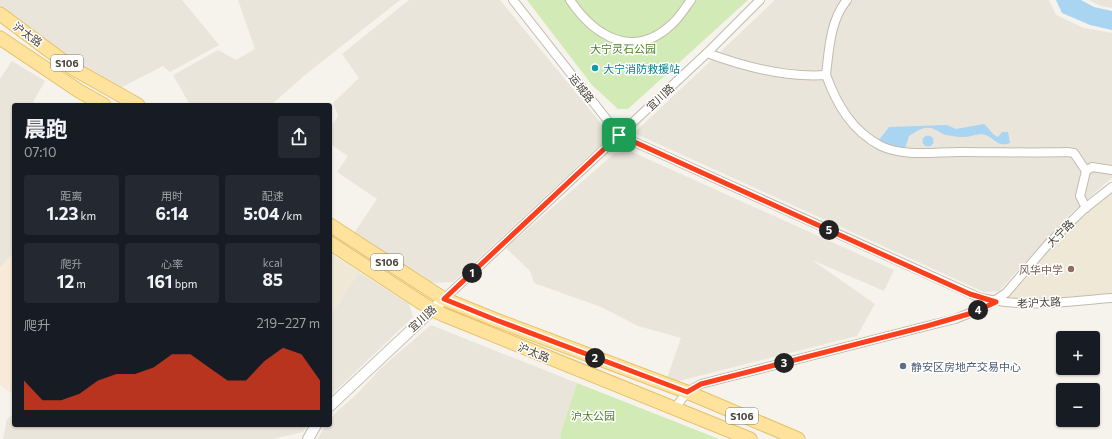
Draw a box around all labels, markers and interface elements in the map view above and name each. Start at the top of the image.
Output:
street label: 沪太路 [11,19,45,49]
park label: 大宁灵石公园 [590,42,656,55]
road number: S106 [51,55,83,71]
place label: 大宁消防救援站 [603,62,680,75]
marker: 大宁消防救援站 [590,63,600,73]
street label: 运城路 [567,71,597,105]
street label: 宜川路 [643,81,677,113]
text: 晨跑 [24,115,68,142]
button: share [278,116,320,158]
pin [602,118,636,152]
icon: arrive [608,124,630,146]
text: 07:10 [24,144,56,160]
text: 距离 [60,189,82,202]
text: 用时 [161,189,183,202]
text: 配速 [262,189,284,202]
text: 1.23 [47,203,78,224]
text: 6:14 [155,203,189,224]
text: 5:04 [243,203,279,224]
text: km [78,209,96,222]
text: /km [279,209,302,222]
street label: 大宁路 [1044,217,1076,249]
pin: 5 [819,220,839,240]
text: 5 [826,223,832,236]
road number: S106 [371,254,403,270]
text: kcal [263,256,283,269]
text: 爬升 [60,257,82,270]
text: 心率 [161,257,183,270]
pin: 1 [462,263,482,283]
place label: 风华中学 [1019,263,1063,276]
marker: 风华中学 [1066,264,1076,274]
text: 1 [470,266,474,279]
text: 85 [262,269,283,290]
text: 12 [57,271,74,292]
text: 161 [147,271,173,292]
text: m [74,277,86,290]
text: bpm [173,277,197,290]
street label: 老沪太路 [1017,294,1061,310]
pin: 4 [968,300,988,320]
street label: 宜川路 [405,302,439,334]
text: 4 [975,303,981,316]
text: 219–227 m [257,315,320,331]
text: 爬升 [24,317,50,333]
map controls [1056,331,1100,427]
button: + [1056,331,1100,375]
street label: 沪太路 [516,340,552,364]
pin: 2 [585,348,605,368]
text: 2 [592,351,598,364]
pin: 3 [774,353,794,373]
text: 3 [781,356,787,369]
place label: 静安区房地产交易中心 [911,360,1021,373]
marker: 静安区房地产交易中心 [898,361,908,371]
button: − [1056,383,1100,427]
road number: S106 [726,408,758,424]
park label: 沪太公园 [571,409,615,422]

